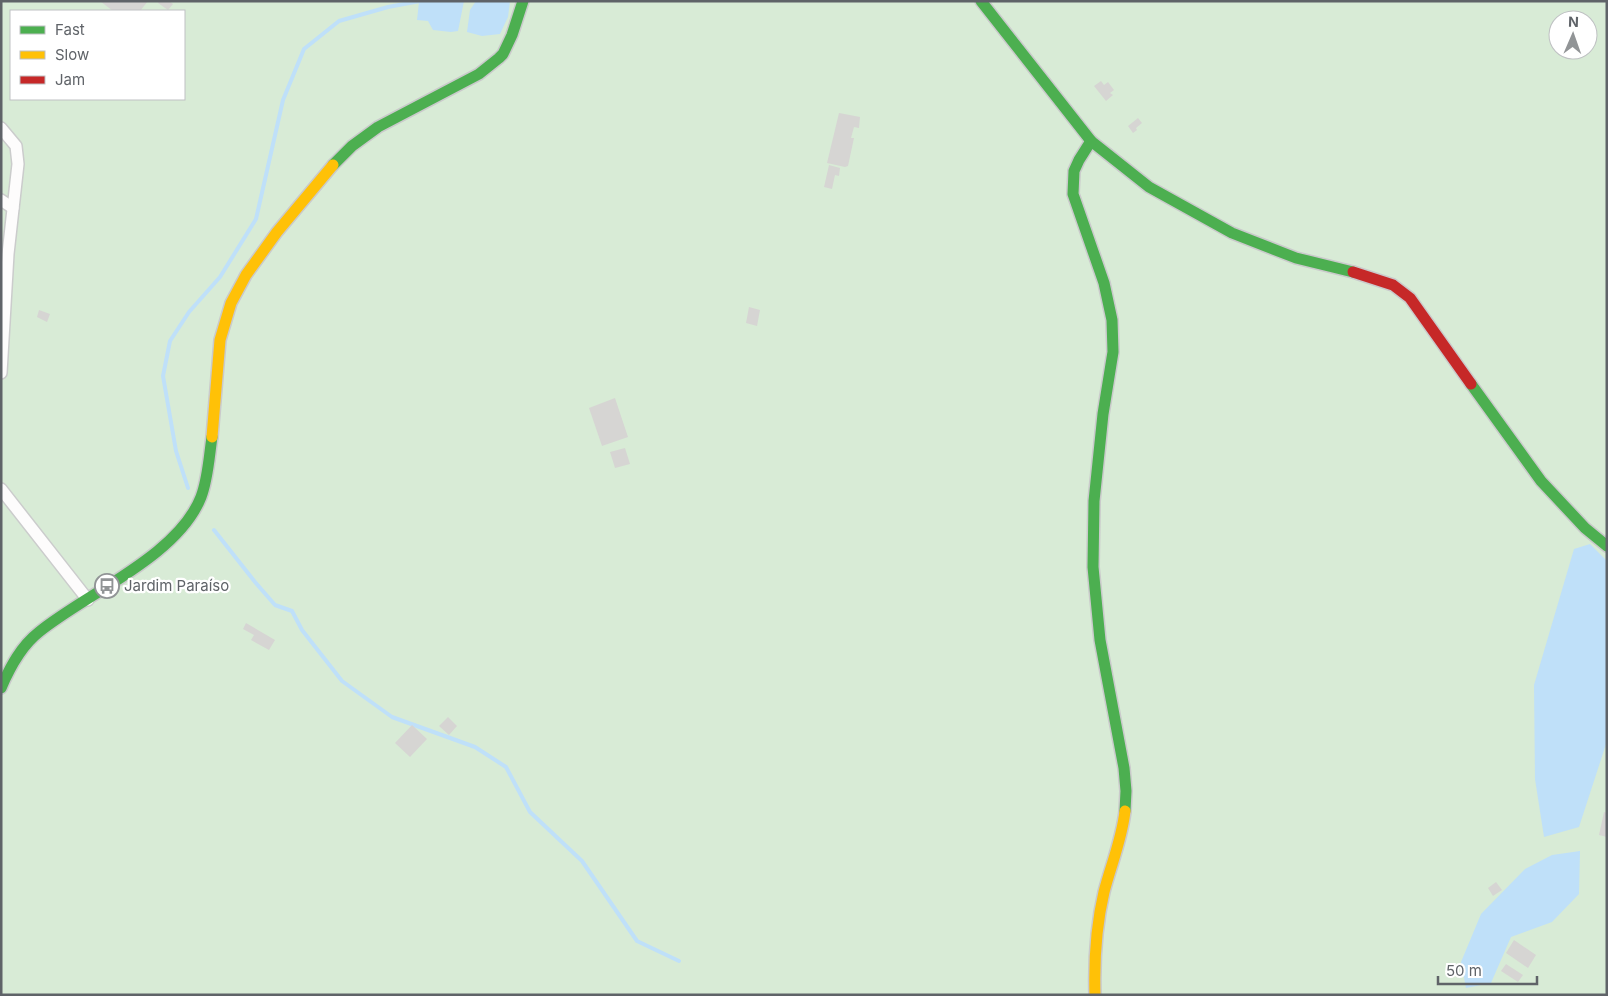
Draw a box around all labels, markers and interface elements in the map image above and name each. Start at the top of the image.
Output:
legend [10,10,185,100]
north arrow [1548,10,1598,60]
text: N [1568,13,1579,30]
text: Fast [55,20,85,39]
text: Slow [55,45,89,64]
text: Jam [55,70,85,89]
bus stop icon: Jardim Paraíso [94,573,120,599]
place label: Jardim Paraíso [124,576,229,595]
scale bar [1438,954,1537,986]
text: 50 m [1446,961,1482,980]

